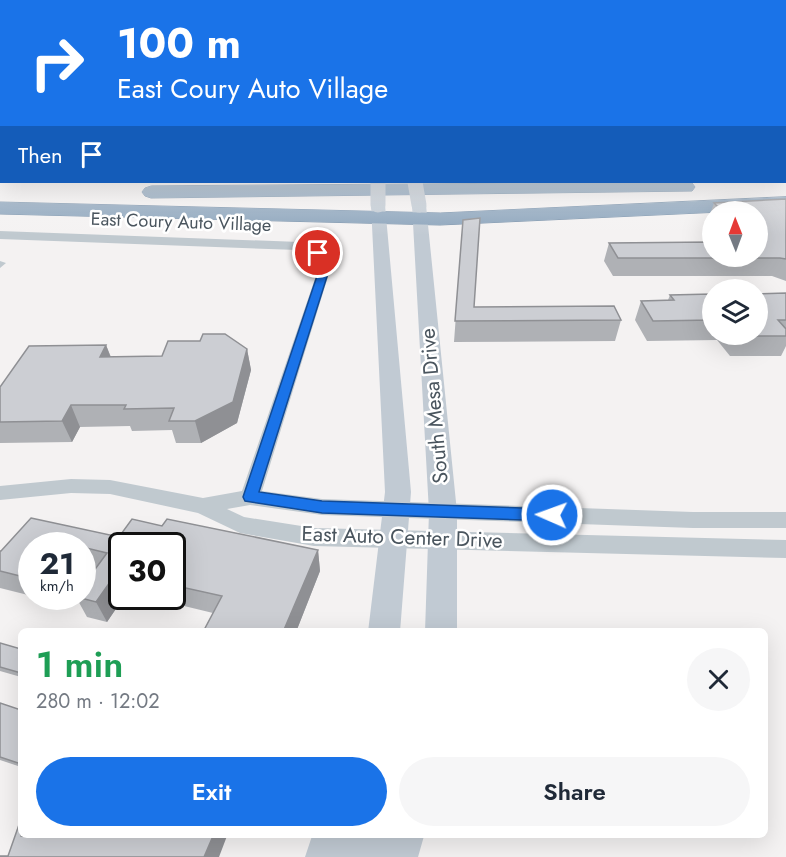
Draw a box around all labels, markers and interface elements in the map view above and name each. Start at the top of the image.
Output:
text: 100 m [117,13,241,74]
icon: right [18,24,96,102]
text: East Coury Auto Village [117,69,388,108]
icon: arrive [75,138,108,171]
text: Then [18,139,63,171]
north arrow [702,201,768,267]
map controls [702,201,768,345]
street label: East Coury Auto Village [90,206,272,238]
pin [292,227,343,278]
icon: arrive [301,236,334,269]
button: layers [702,279,768,345]
street label: South Mesa Drive [412,327,456,485]
position arrow [520,483,584,547]
street label: East Auto Center Drive [301,519,503,556]
speed limit sign: 30 [108,532,186,610]
text: 21 [40,542,74,585]
text: km/h [40,575,74,597]
text: 1 min [36,638,123,690]
button: close [687,648,750,711]
text: 280 m · 12:02 [36,687,160,716]
button: Exit [36,757,387,826]
button: Share [399,757,750,826]

